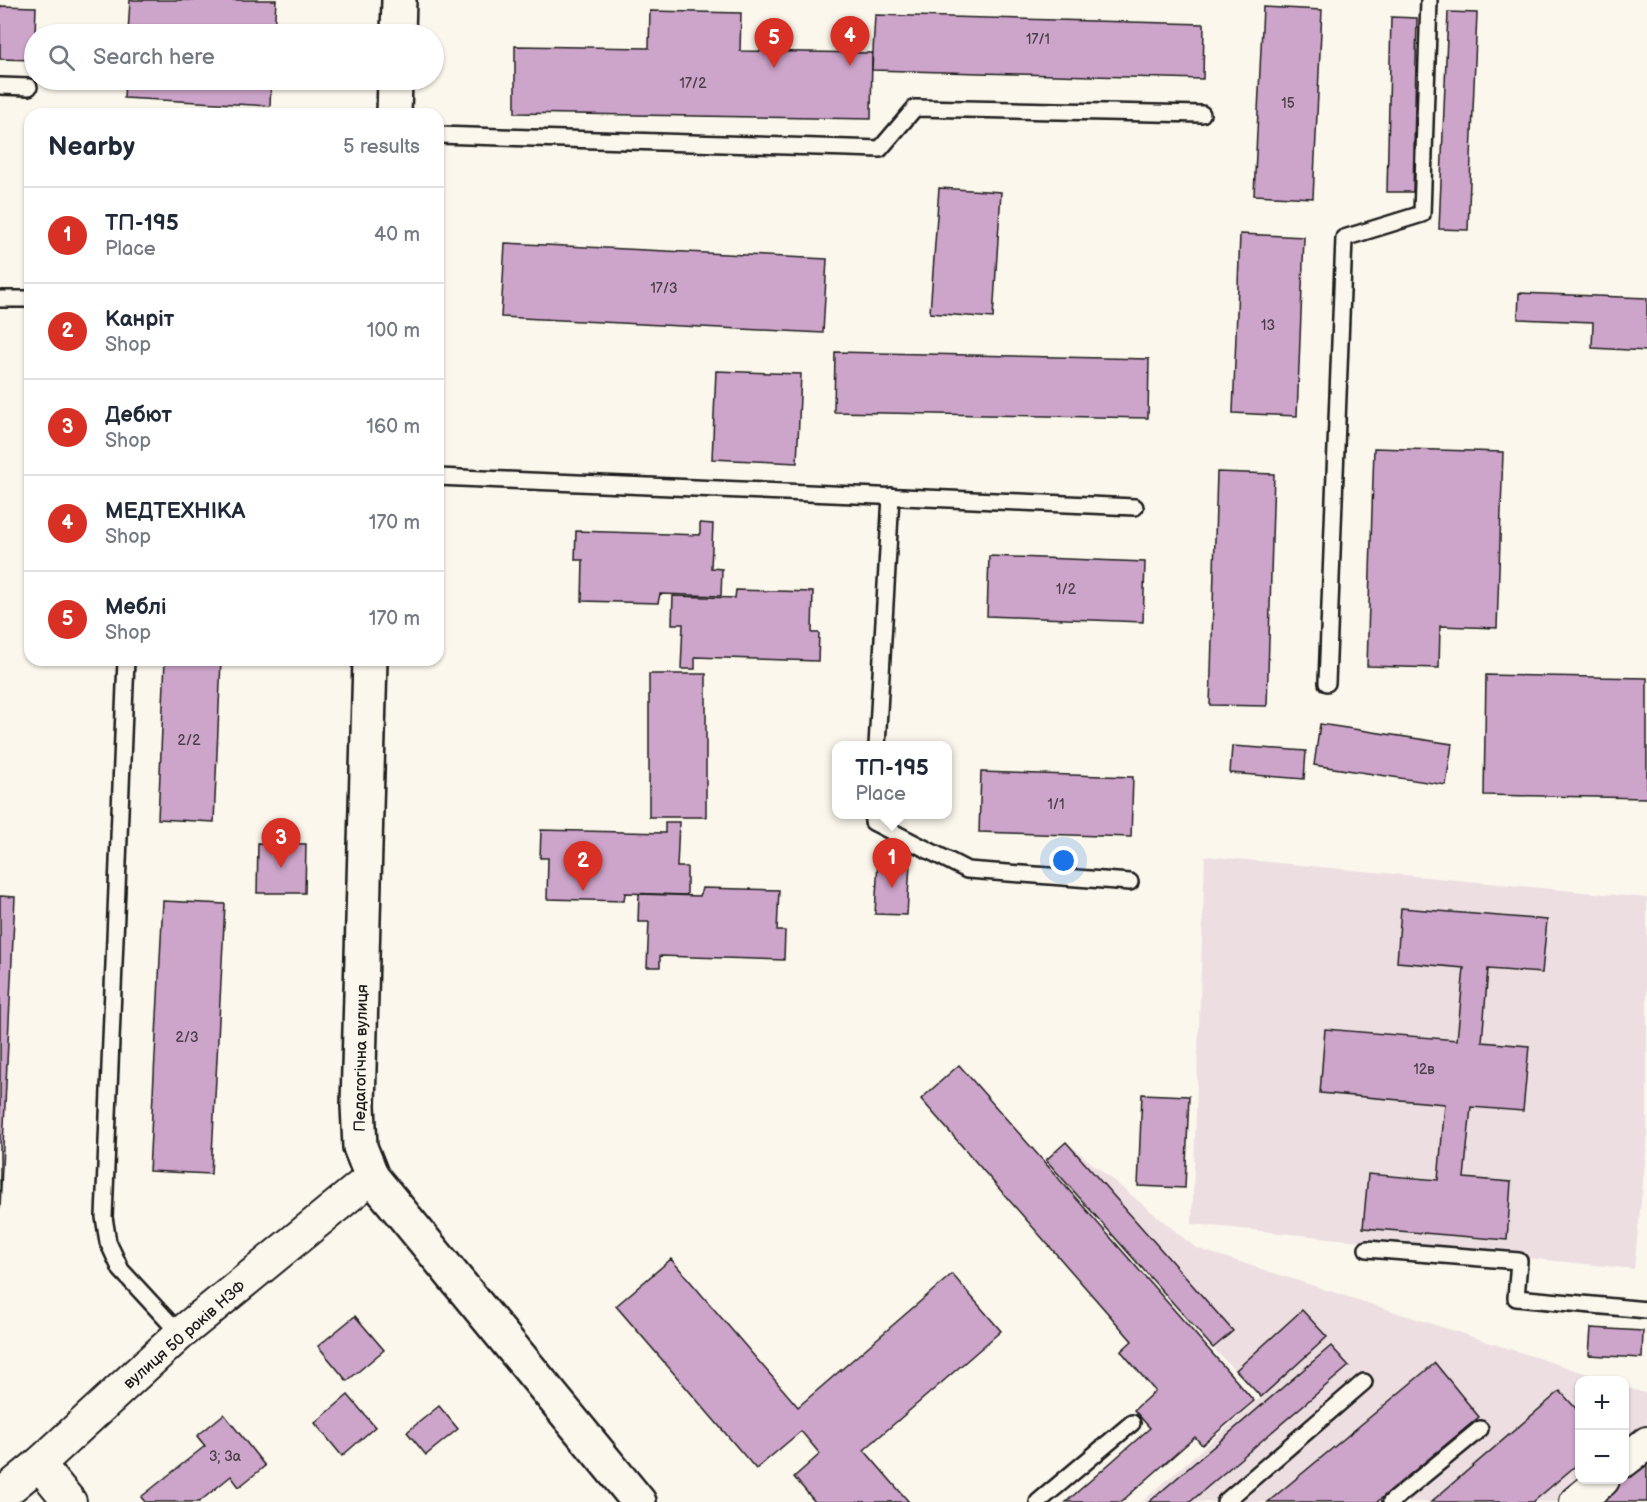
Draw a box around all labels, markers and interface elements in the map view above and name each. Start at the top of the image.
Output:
pin: 4 [830,16,870,66]
pin: 5 [754,19,794,68]
search box [24,24,444,90]
house number: 17/1 [1026,31,1050,48]
icon: search [45,41,78,74]
text: Search here [93,44,215,71]
house number: 17/2 [680,75,707,92]
house number: 15 [1281,95,1295,112]
text: Nearby [48,132,135,163]
text: 5 results [343,135,420,159]
text: ТП-195 [105,210,179,237]
text: 1 [63,223,72,247]
text: 40 m [374,223,420,247]
text: Place [105,237,156,261]
house number: 17/3 [650,280,678,297]
text: Канріт [105,306,174,333]
house number: 13 [1261,317,1275,334]
text: 2 [62,319,73,343]
text: 100 m [367,319,420,343]
text: Shop [105,333,151,357]
text: Дебют [105,402,172,429]
text: 3 [62,415,73,439]
text: 160 m [366,415,420,439]
text: Shop [105,429,151,453]
text: МЕДТЕХНІКА [105,498,245,525]
text: 4 [62,511,73,535]
text: 170 m [369,511,420,535]
text: Shop [105,525,151,549]
house number: 1/2 [1056,581,1077,598]
text: Меблі [105,594,167,621]
text: 5 [62,607,73,631]
text: 170 m [369,607,420,631]
text: Shop [105,621,151,645]
house number: 2/2 [178,732,201,749]
popup [832,741,952,819]
text: ТП-195 [855,755,929,782]
text: Place [855,782,906,806]
house number: 1/1 [1047,796,1065,813]
pin: 3 [262,818,300,868]
pin: 1 [872,838,912,888]
pin: 2 [564,842,602,891]
your location [1049,846,1078,875]
street label: Педагогічна вулиця [351,984,372,1132]
house number: 2/3 [175,1029,199,1046]
house number: 12в [1414,1061,1435,1078]
street label: вулиця 50 років НЗФ [120,1277,250,1393]
map controls [1575,1376,1629,1484]
button: + [1575,1376,1629,1430]
button: − [1575,1430,1629,1484]
house number: 3; 3а [209,1448,242,1465]

